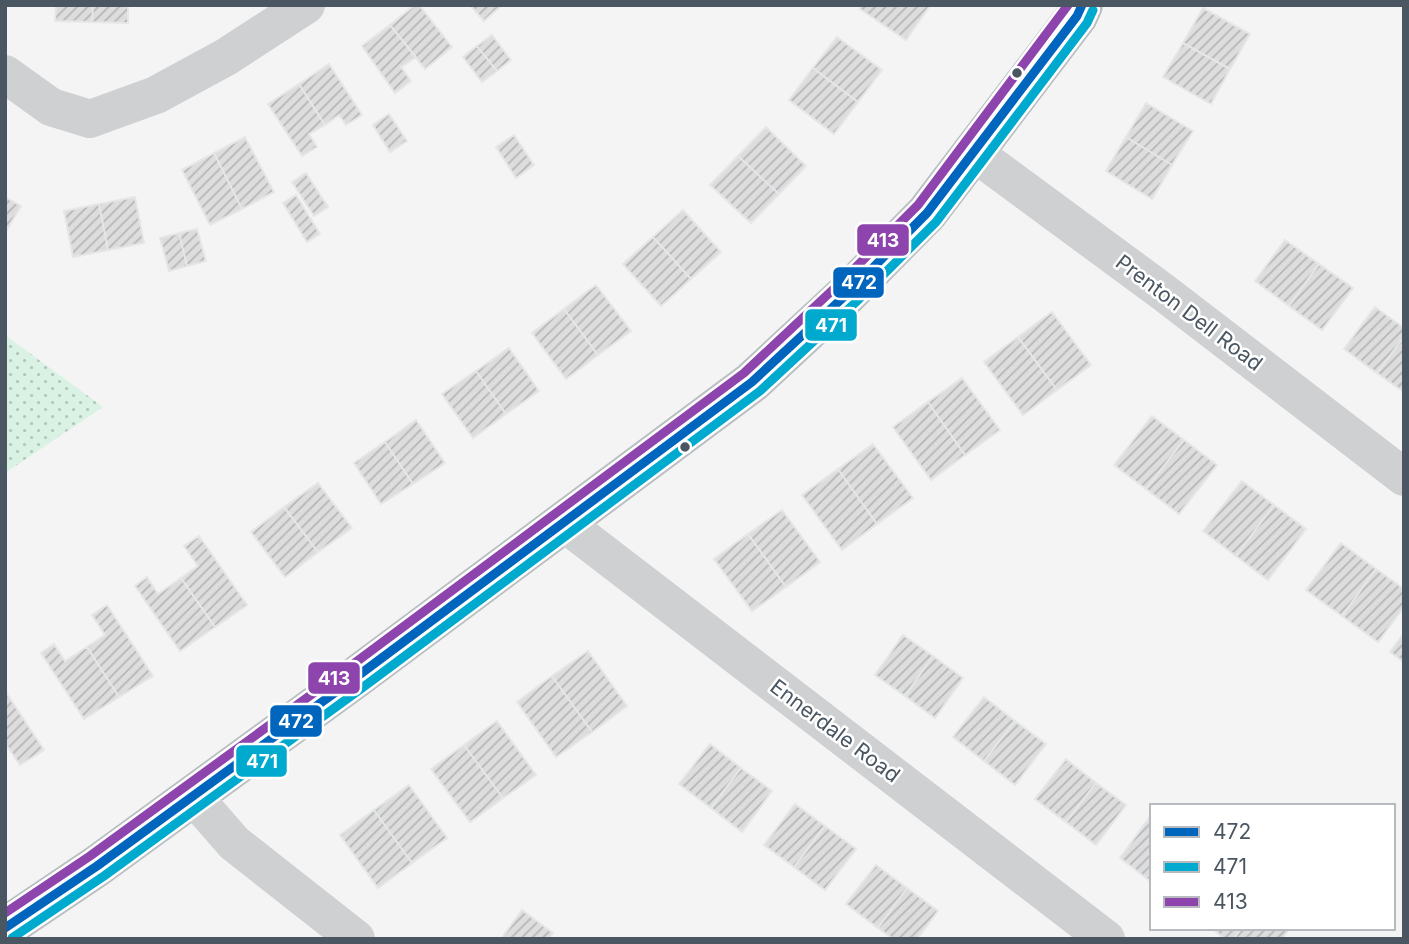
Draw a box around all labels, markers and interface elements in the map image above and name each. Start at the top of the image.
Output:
unlabelled marker [1010,66,1024,80]
line badge: 413 [856,223,910,257]
text: 413 [867,229,899,252]
street label: Prenton Dell Road [1111,249,1268,376]
line badge: 472 [832,266,885,299]
text: 472 [841,271,877,294]
line badge: 471 [804,308,858,342]
text: 471 [815,314,847,337]
unlabelled marker [678,440,692,454]
line badge: 413 [307,661,361,695]
text: 413 [318,667,350,690]
street label: Ennerdale Road [766,674,905,787]
line badge: 472 [269,704,323,738]
text: 472 [278,710,314,733]
line badge: 471 [235,744,288,778]
text: 471 [246,750,278,773]
legend [1150,804,1395,930]
text: 472 [1213,819,1251,844]
text: 471 [1213,854,1247,879]
text: 413 [1213,889,1248,914]

